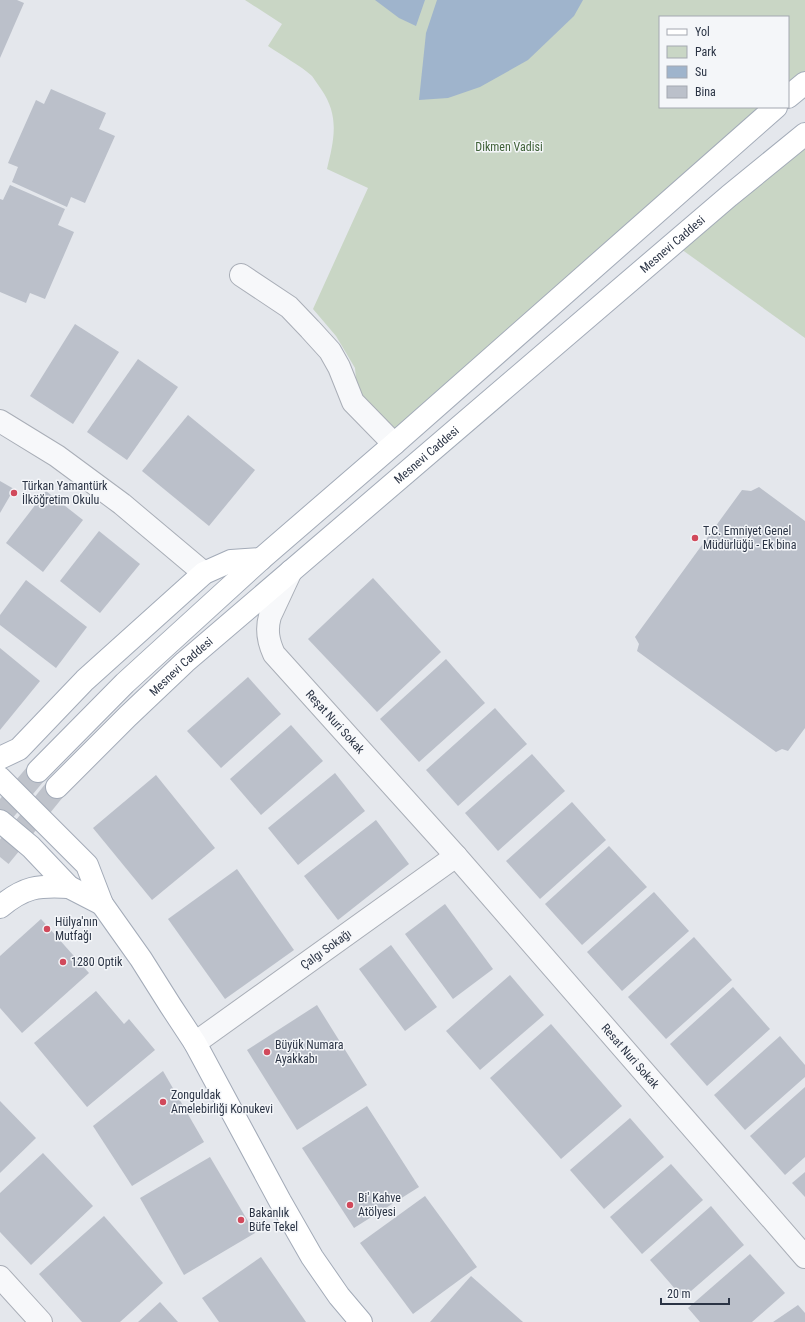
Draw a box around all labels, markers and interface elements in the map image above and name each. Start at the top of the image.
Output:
legend [659,16,789,108]
text: Yol [695,25,710,39]
text: Park [695,45,717,59]
text: Su [695,65,707,79]
text: Bina [695,85,716,99]
park label: Dikmen Vadisi [475,140,543,154]
street label: Mesnevi Caddesi [637,213,708,276]
street label: Mesnevi Caddesi [391,424,462,487]
place label: Türkan Yamantürk İlköğretim Okulu [22,479,108,507]
marker: Türkan Yamantürk İlköğretim Okulu [9,488,19,498]
place label: T.C. Emniyet Genel Müdürlüğü - Ek bina [703,524,797,552]
marker: T.C. Emniyet Genel Müdürlüğü - Ek bina [690,533,700,543]
street label: Mesnevi Caddesi [147,634,216,699]
street label: Reşat Nuri Sokak [303,687,368,757]
place label: Hülya'nın Mutfağı [55,915,98,943]
marker: Hülya'nın Mutfağı [42,924,52,934]
street label: Çalgı Sokağı [298,926,354,972]
place label: 1280 Optik [71,955,123,969]
marker: 1280 Optik [58,957,68,967]
street label: Resat Nuri Sokak [598,1021,662,1092]
place label: Büyük Numara Ayakkabı [275,1038,344,1066]
marker: Büyük Numara Ayakkabı [262,1047,272,1057]
place label: Zonguldak Amelebirliği Konukevi [171,1088,273,1116]
marker: Zonguldak Amelebirliği Konukevi [158,1097,168,1107]
place label: Bi' Kahve Atölyesi [358,1191,401,1219]
marker: Bi' Kahve Atölyesi [345,1200,355,1210]
place label: Bakanlık Büfe Tekel [249,1206,298,1234]
marker: Bakanlık Büfe Tekel [236,1215,246,1225]
scale bar [661,1280,729,1306]
text: 20 m [667,1287,691,1301]

